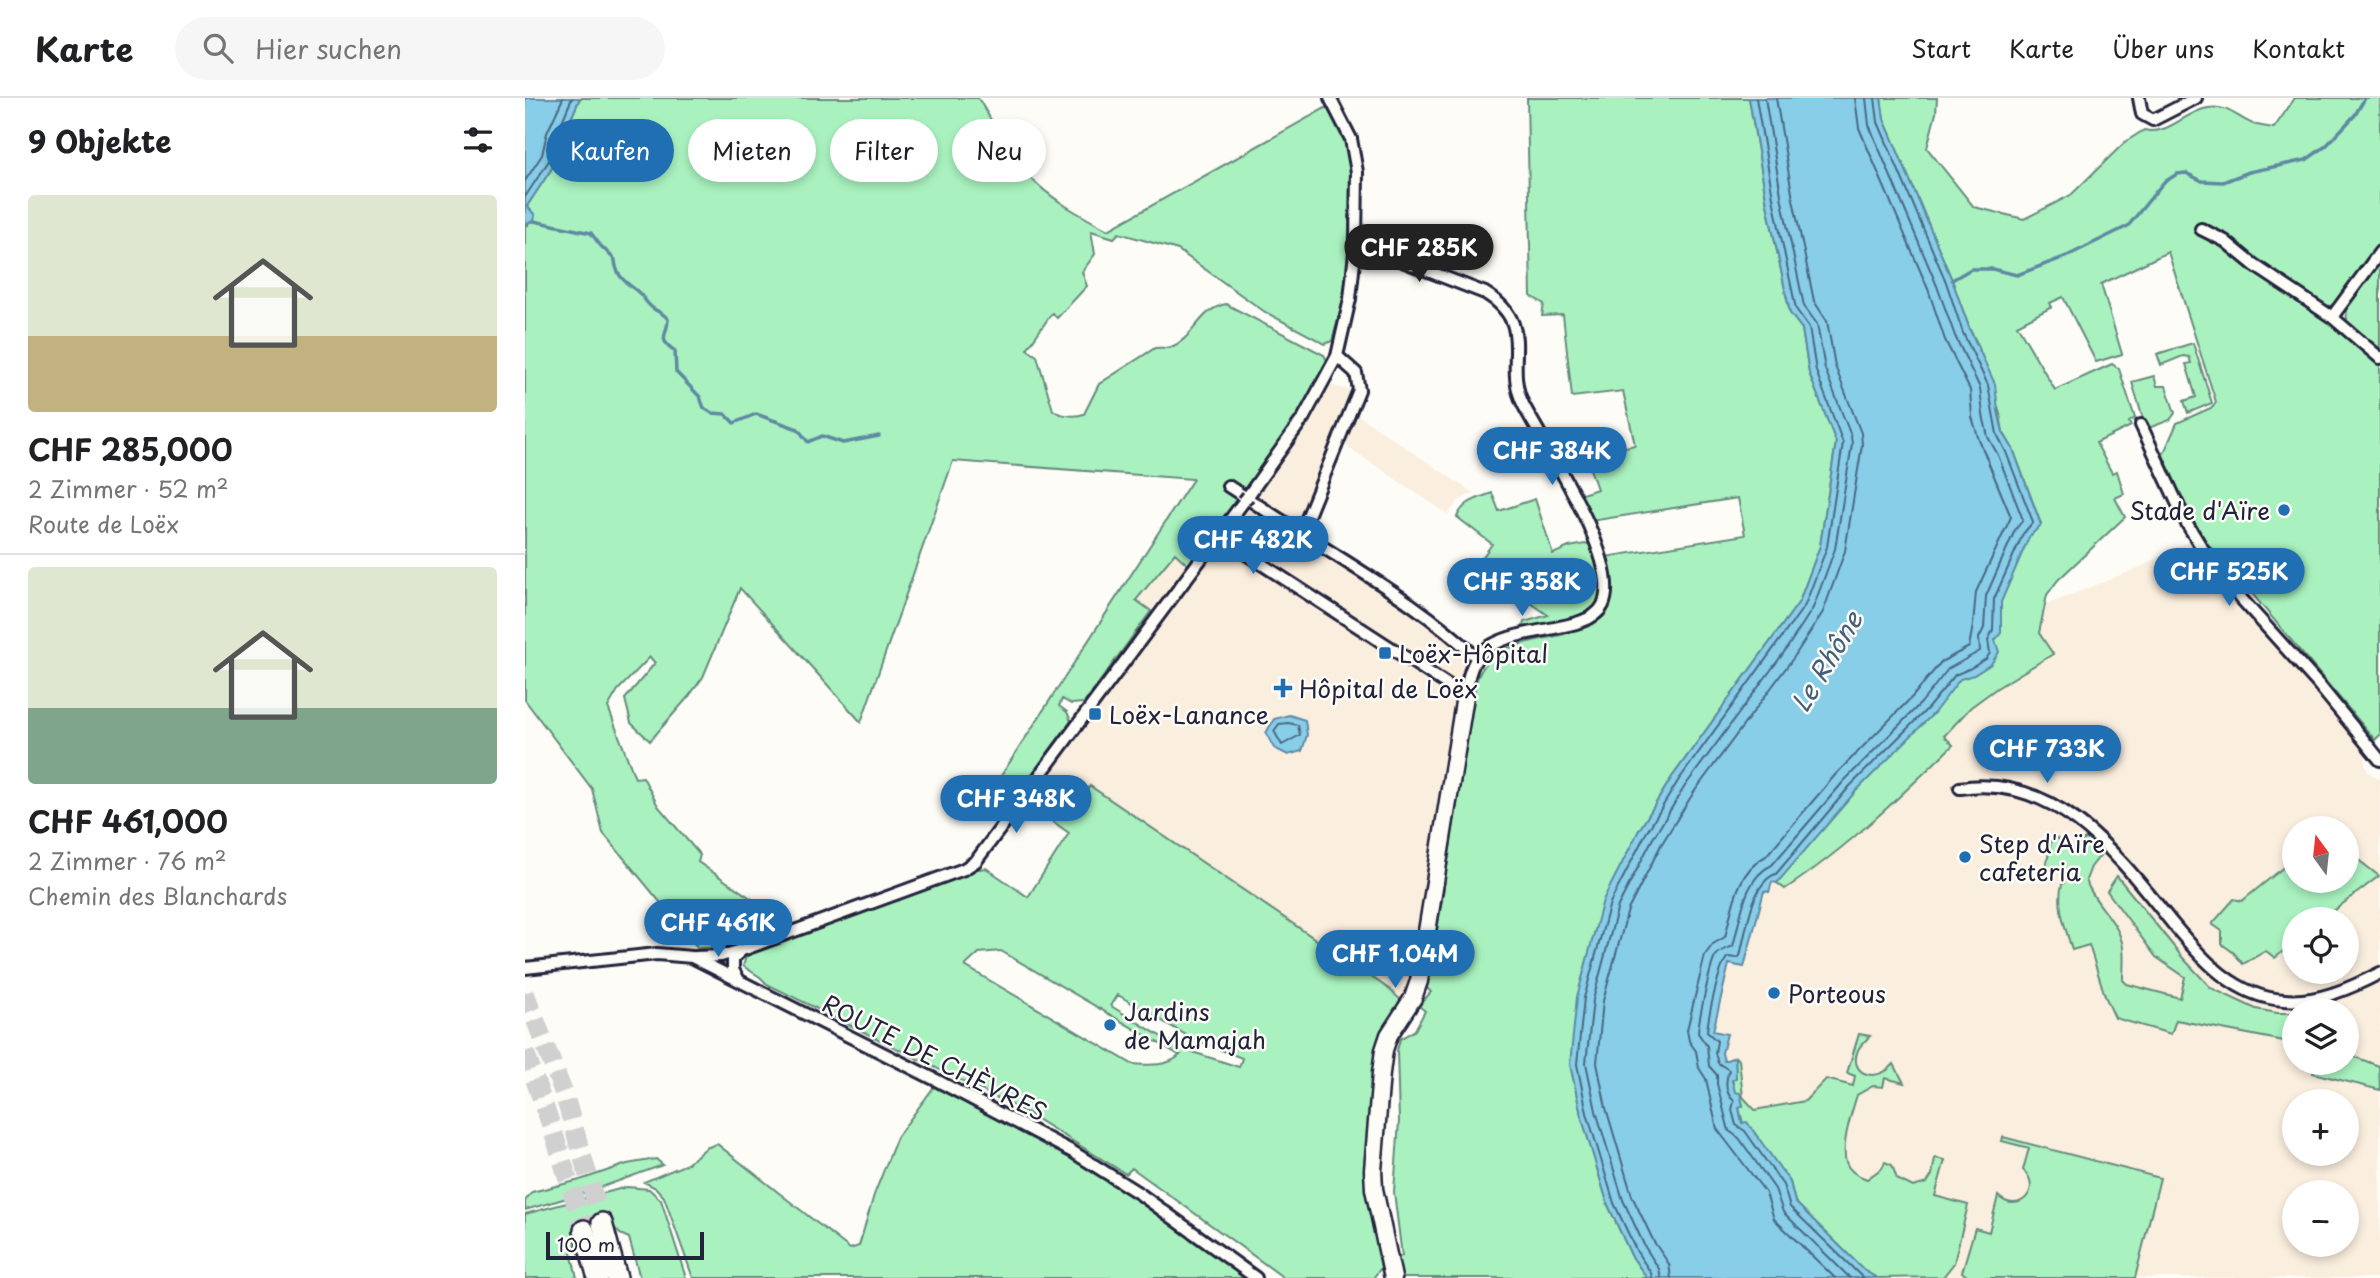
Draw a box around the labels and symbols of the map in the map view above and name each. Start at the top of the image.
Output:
pin: CHF 285K [1347,225,1491,284]
pin: CHF 384K [1480,428,1624,487]
place label: Stade d'Aïre [2130,492,2270,528]
marker: Stade d'Aïre [2276,502,2292,518]
pin: CHF 482K [1181,517,1325,576]
pin: CHF 525K [2157,548,2301,608]
pin: CHF 358K [1450,559,1594,618]
water label: Le Rhône [1781,602,1872,719]
place label: Loëx-Hôpital [1399,635,1548,671]
marker: Loëx-Hôpital [1377,645,1393,661]
place label: Hôpital de Loëx [1299,670,1478,706]
marker: Hôpital de Loëx [1273,678,1293,698]
place label: Loëx-Lanance [1109,696,1269,732]
marker: Loëx-Lanance [1087,706,1103,722]
pin: CHF 733K [1975,726,2119,785]
pin: CHF 348K [944,776,1088,835]
north arrow [2282,816,2359,892]
place label: Step d'Aïre cafeteria [1979,825,2105,889]
marker: Step d'Aïre cafeteria [1957,849,1973,865]
pin: CHF 461K [646,900,790,959]
pin: CHF 1.04M [1315,930,1475,990]
place label: Porteous [1788,975,1886,1011]
street label: ROUTE DE CHÈVRES [816,985,1054,1129]
marker: Porteous [1766,985,1782,1001]
place label: Jardins de Mamajah [1124,993,1266,1057]
marker: Jardins de Mamajah [1102,1017,1118,1033]
scale bar [546,1229,703,1261]

